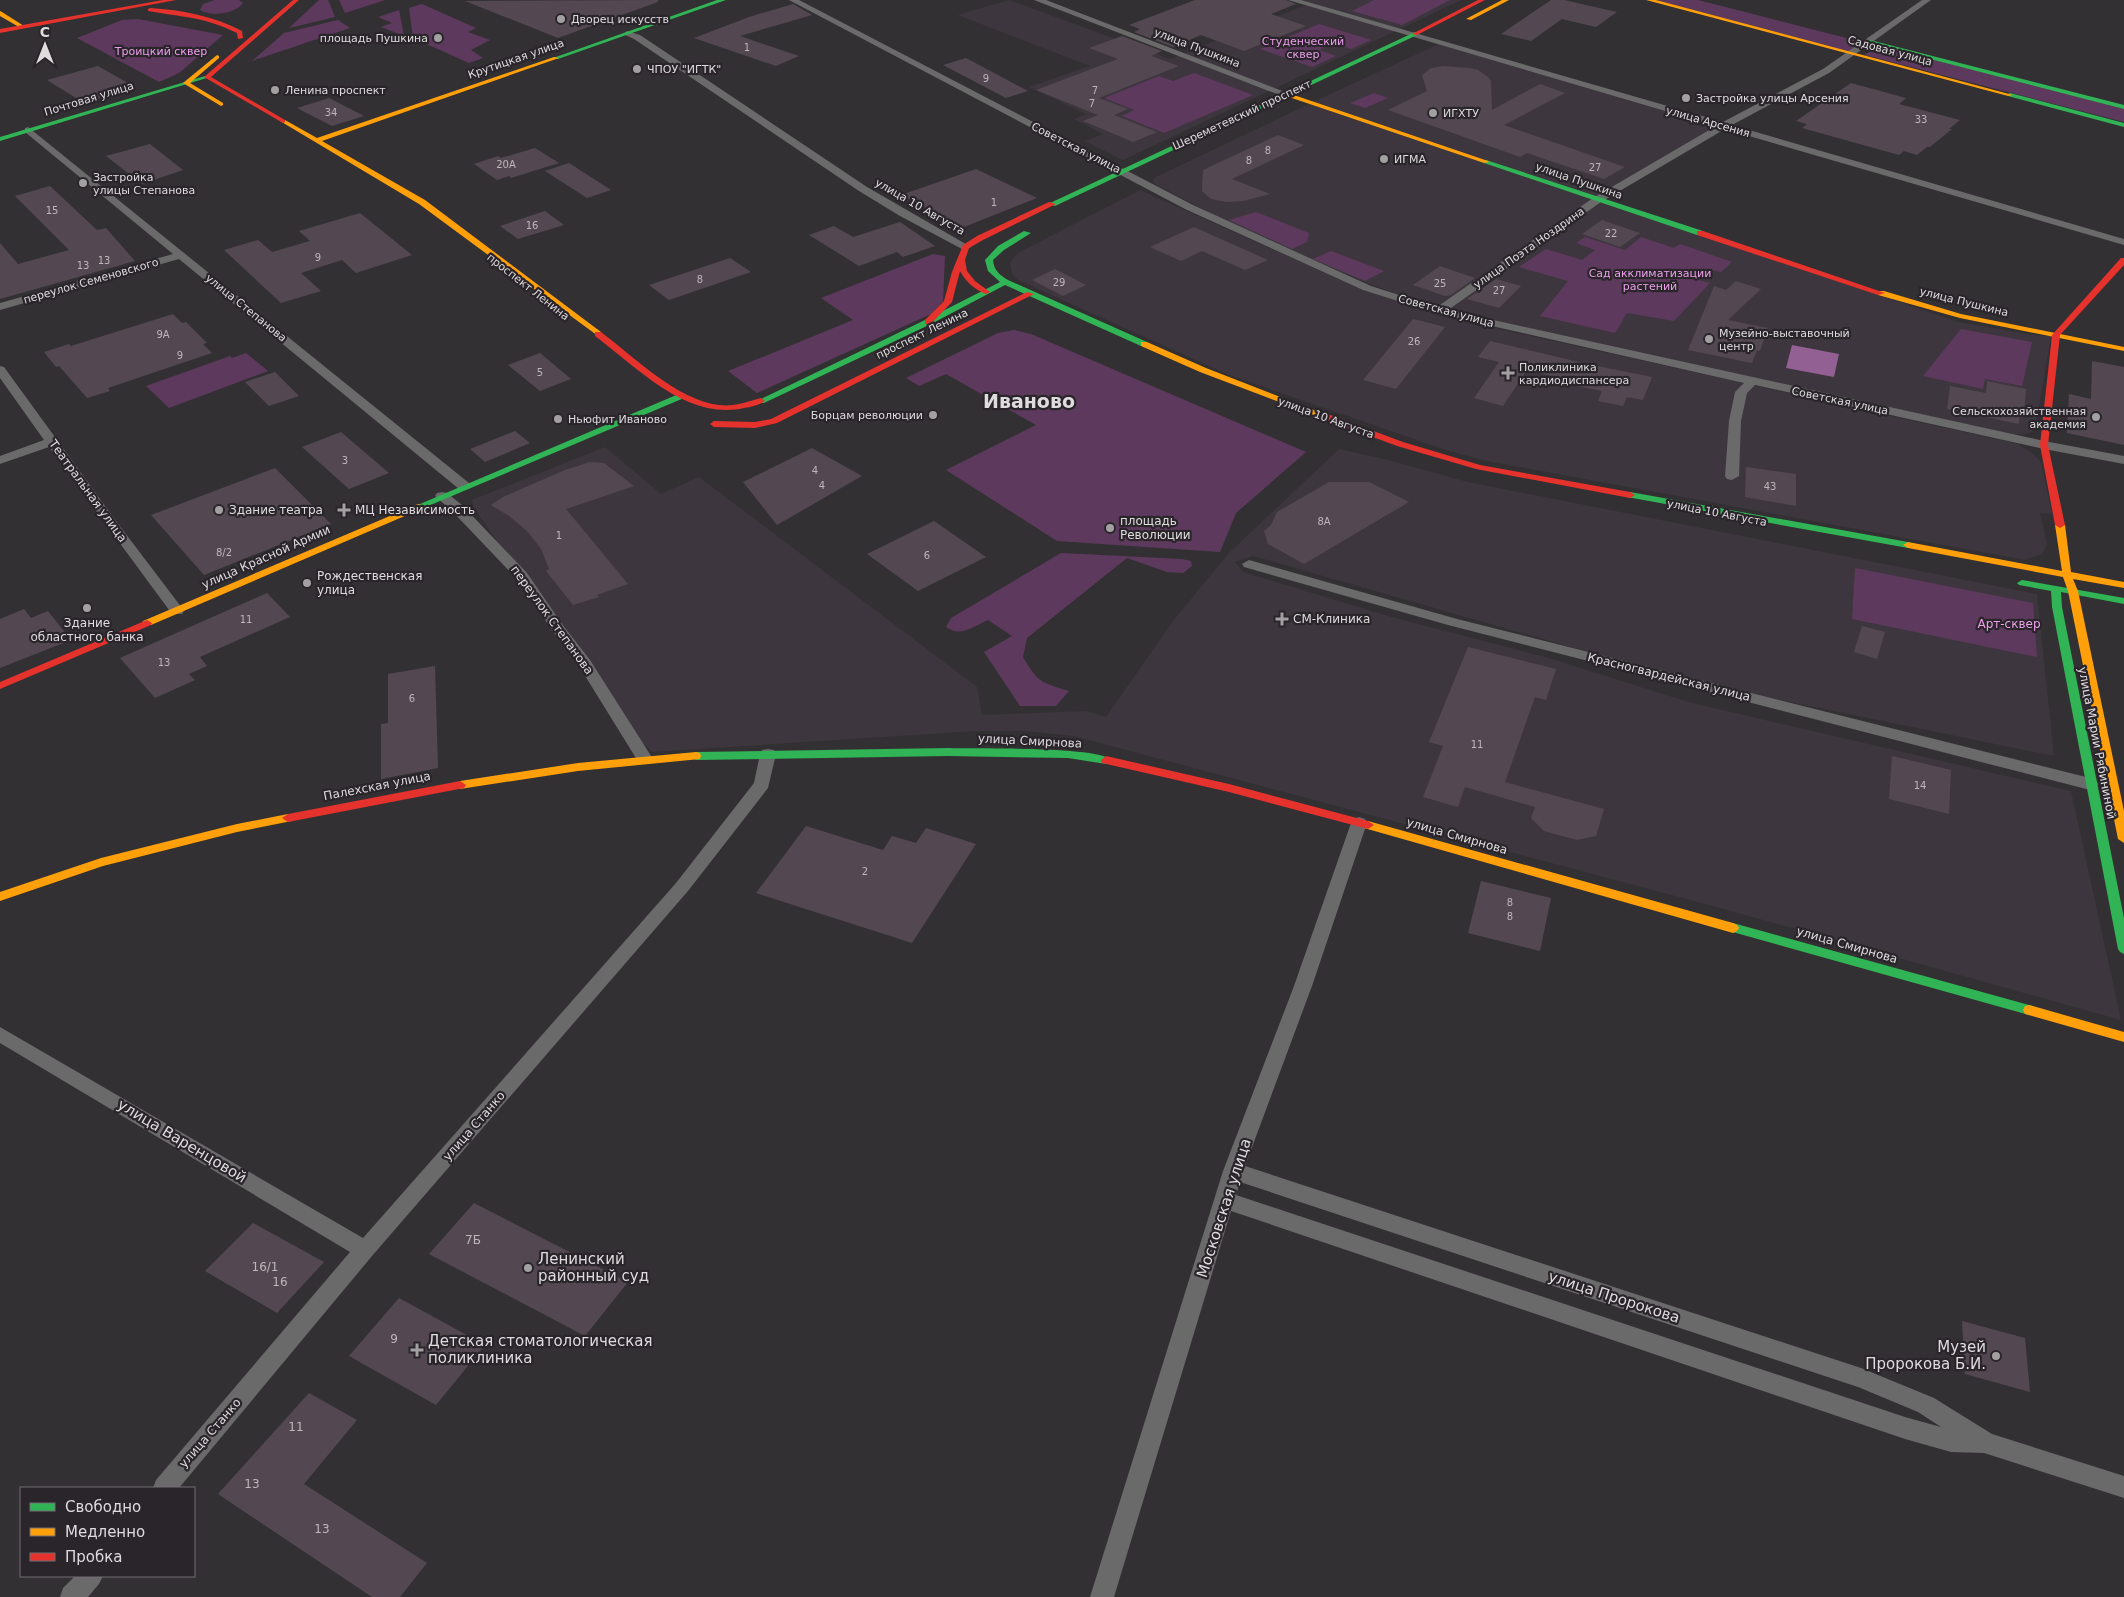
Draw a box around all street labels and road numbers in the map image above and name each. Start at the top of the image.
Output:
street label: улица Пушкина [1152,26,1242,70]
street label: Садовая улица [1846,33,1934,69]
street label: Крутицкая улица [466,36,566,82]
street label: Шереметевский проспект [1171,77,1314,153]
street label: Почтовая улица [43,79,135,119]
street label: улица Арсения [1665,104,1751,140]
street label: Советская улица [1029,120,1123,176]
street label: улица Пушкина [1534,160,1624,202]
street label: улица 10 Августа [873,176,967,238]
street label: улица Поэта Ноздрина [1471,205,1587,291]
street label: проспект Ленина [484,251,572,323]
street label: переулок Семеновского [22,255,160,307]
street label: улица Степанова [203,271,289,345]
street label: улица Пушкина [1918,285,2010,319]
street label: Советская улица [1397,292,1495,330]
street label: проспект Ленина [874,306,970,362]
street label: Советская улица [1790,384,1890,418]
street label: улица 10 Августа [1276,395,1376,441]
street label: Театральная улица [46,436,130,545]
street label: улица 10 Августа [1666,497,1768,529]
street label: улица Красной Армии [200,522,332,592]
street label: переулок Степанова [508,563,596,677]
street label: Красногвардейская улица [1586,650,1752,704]
street label: улица Марии Рябининой [2075,666,2119,820]
street label: улица Смирнова [978,731,1082,751]
street label: Палехская улица [322,769,432,803]
street label: улица Смирнова [1405,815,1509,857]
street label: улица Смирнова [1795,924,1899,966]
street label: улица Станко [440,1089,508,1163]
street label: улица Варенцовой [114,1095,250,1187]
street label: Московская улица [1193,1136,1255,1280]
street label: улица Пророкова [1546,1267,1682,1327]
street label: улица Станко [176,1396,244,1470]

